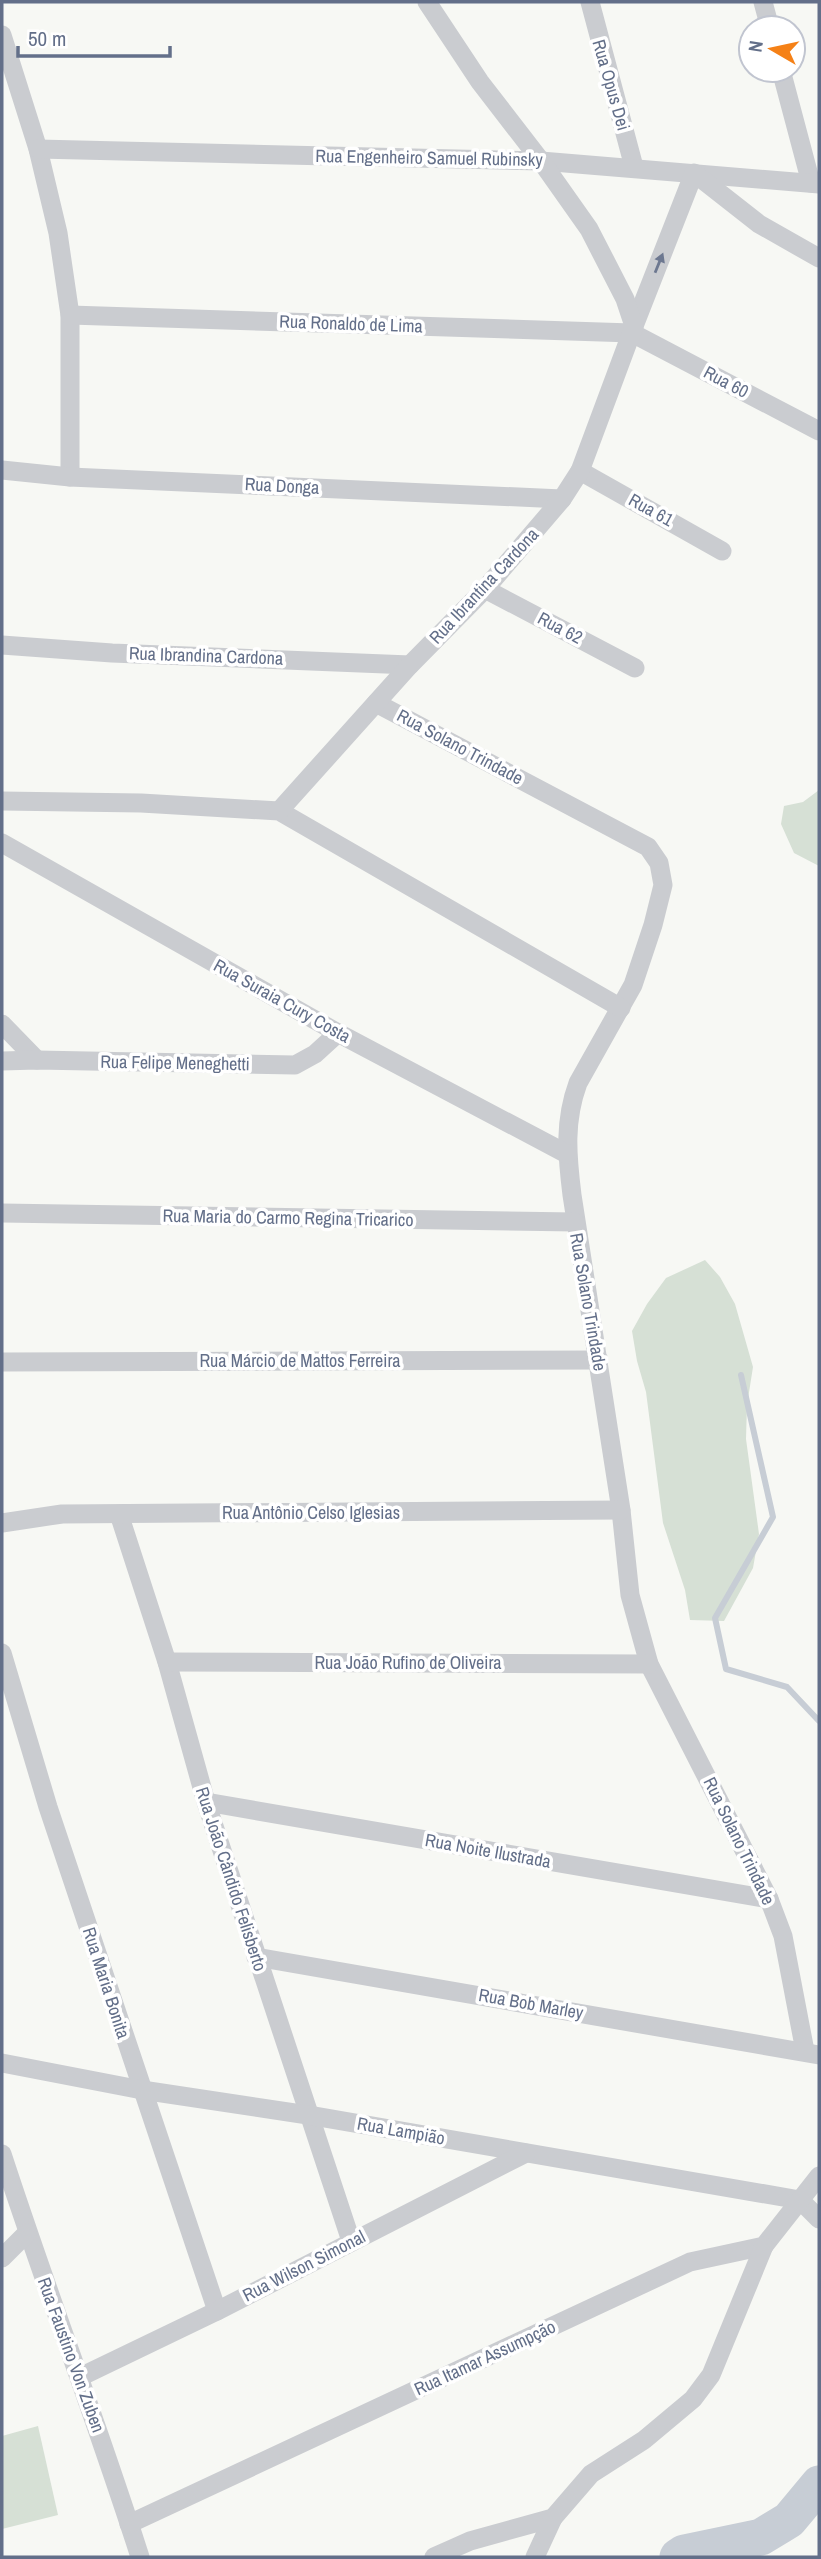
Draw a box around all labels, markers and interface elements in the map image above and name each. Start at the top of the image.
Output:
scale bar [18,14,170,58]
north arrow [737,14,807,84]
text: 50 m [28,24,66,53]
street label: Rua Opus Dei [587,36,636,133]
text: N [741,39,769,54]
street label: Rua Engenheiro Samuel Rubinsky [315,143,543,172]
one-way arrow [653,252,664,273]
street label: Rua Ronaldo de Lima [279,309,423,338]
street label: Rua 60 [699,359,753,404]
street label: Rua Donga [244,471,320,500]
street label: Rua 61 [624,487,679,532]
street label: Rua Ibrantina Cardona [423,522,544,649]
street label: Rua 62 [533,605,587,650]
street label: Rua Ibrandina Cardona [128,640,284,671]
street label: Rua Solano Trindade [393,703,528,790]
street label: Rua Suraia Cury Costa [209,953,355,1048]
street label: Rua Felipe Meneghetti [100,1049,250,1076]
street label: Rua Maria do Carmo Regina Tricarico [162,1203,414,1232]
street label: Rua Solano Trindade [564,1231,613,1373]
street label: Rua Márcio de Mattos Ferreira [199,1348,401,1373]
street label: Rua Antônio Celso Iglesias [222,1500,400,1525]
street label: Rua João Rufino de Oliveira [314,1650,502,1675]
street label: Rua Solano Trindade [698,1773,781,1909]
street label: Rua João Cândido Felisberto [190,1784,273,1974]
street label: Rua Noite Ilustrada [423,1827,553,1874]
street label: Rua Maria Bonita [77,1924,136,2042]
street label: Rua Bob Marley [477,1982,586,2025]
street label: Rua Lampião [355,2111,447,2151]
street label: Rua Wilson Simonal [238,2224,369,2307]
street label: Rua Faustino Von Zuben [32,2274,111,2436]
street label: Rua Itamar Assumpção [410,2314,560,2401]

